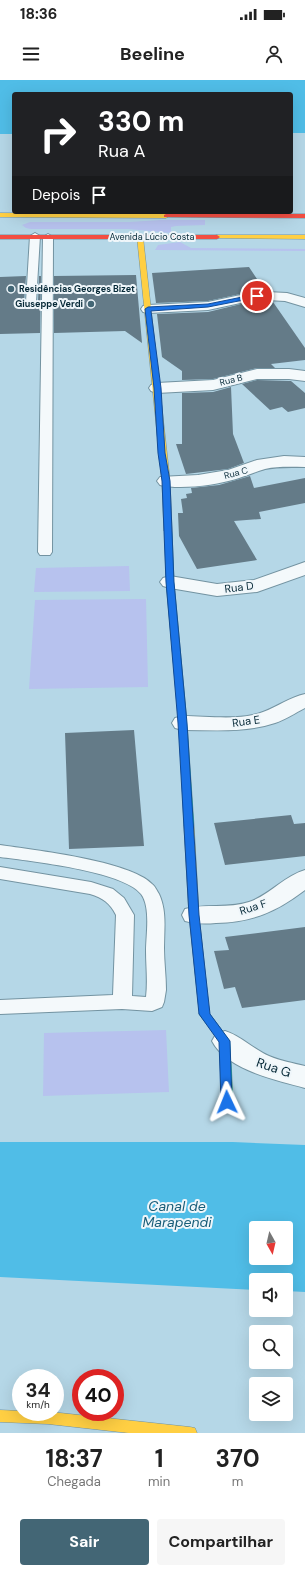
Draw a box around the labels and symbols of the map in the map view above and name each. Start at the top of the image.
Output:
street label: Avenida Lúcio Costa [110,231,195,243]
pin [240,279,274,313]
place label: Residências Georges Bizet [19,283,135,295]
marker: Residências Georges Bizet [6,284,16,294]
place label: Giuseppe Verdi [15,298,83,310]
marker: Giuseppe Verdi [86,299,96,309]
street label: Rua B [218,371,244,389]
street label: Rua C [223,464,250,482]
street label: Rua D [224,578,255,596]
street label: Rua E [231,712,261,730]
street label: Rua F [238,896,268,918]
street label: Rua G [254,1054,294,1081]
position arrow [206,1081,248,1123]
water label: Canal de Marapendi [142,1197,212,1231]
north arrow [249,1221,293,1265]
speed limit sign: 40 [72,1369,124,1421]

